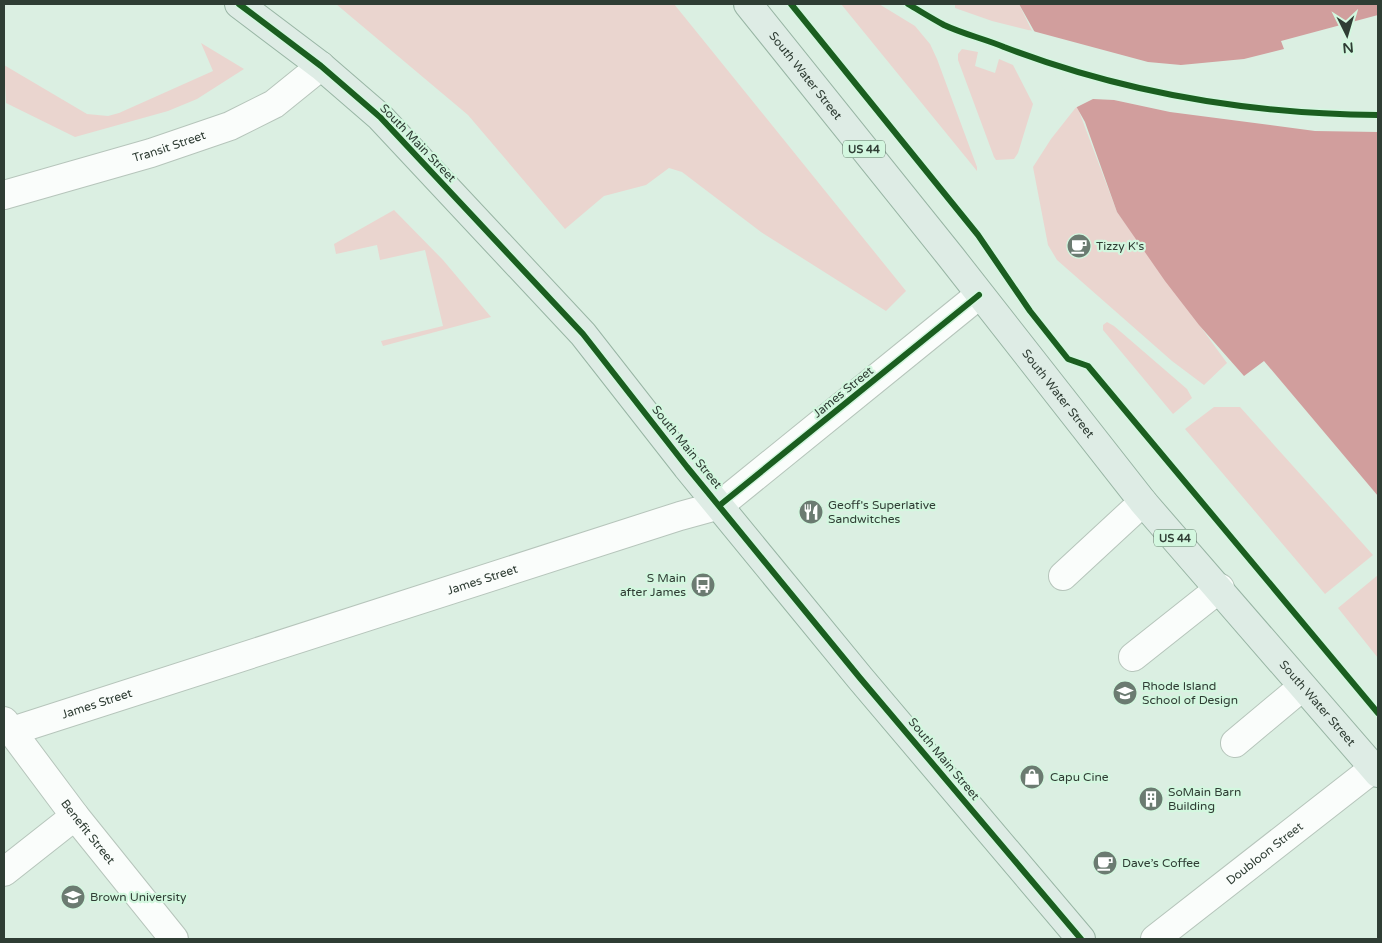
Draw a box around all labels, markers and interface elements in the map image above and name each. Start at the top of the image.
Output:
north arrow [1322,10,1372,60]
street label: South Water Street [766,29,845,123]
text: N [1342,38,1354,56]
street label: South Main Street [377,101,459,185]
street label: Transit Street [131,128,208,165]
road number: US 44 [843,140,885,158]
cafe icon: Tizzy K's [1066,233,1092,259]
place label: Tizzy K's [1096,239,1144,253]
street label: South Water Street [1019,347,1097,441]
street label: James Street [810,363,876,421]
street label: South Main Street [649,403,725,492]
place label: Geoff's Superlative Sandwitches [828,498,936,526]
restaurant icon: Geoff's Superlative Sandwitches [798,499,824,525]
road number: US 44 [1154,530,1196,546]
street label: James Street [445,562,520,598]
place label: S Main after James [620,571,686,599]
bus stop icon: S Main after James [690,572,716,598]
street label: South Water Street [1277,658,1359,749]
place label: Rhode Island School of Design [1142,679,1238,707]
school or university icon: Rhode Island School of Design [1112,680,1138,706]
street label: James Street [60,686,134,722]
street label: South Main Street [906,715,983,803]
shop icon: Capu Cine [1019,764,1045,790]
place label: Capu Cine [1050,770,1109,784]
place label: SoMain Barn Building [1168,785,1241,813]
building icon: SoMain Barn Building [1138,786,1164,812]
street label: Benefit Street [58,797,118,867]
street label: Doubloon Street [1223,819,1306,888]
cafe icon: Dave’s Coffee [1092,850,1118,876]
place label: Dave’s Coffee [1122,856,1200,870]
school or university icon: Brown University [60,884,86,910]
place label: Brown University [90,890,187,904]

